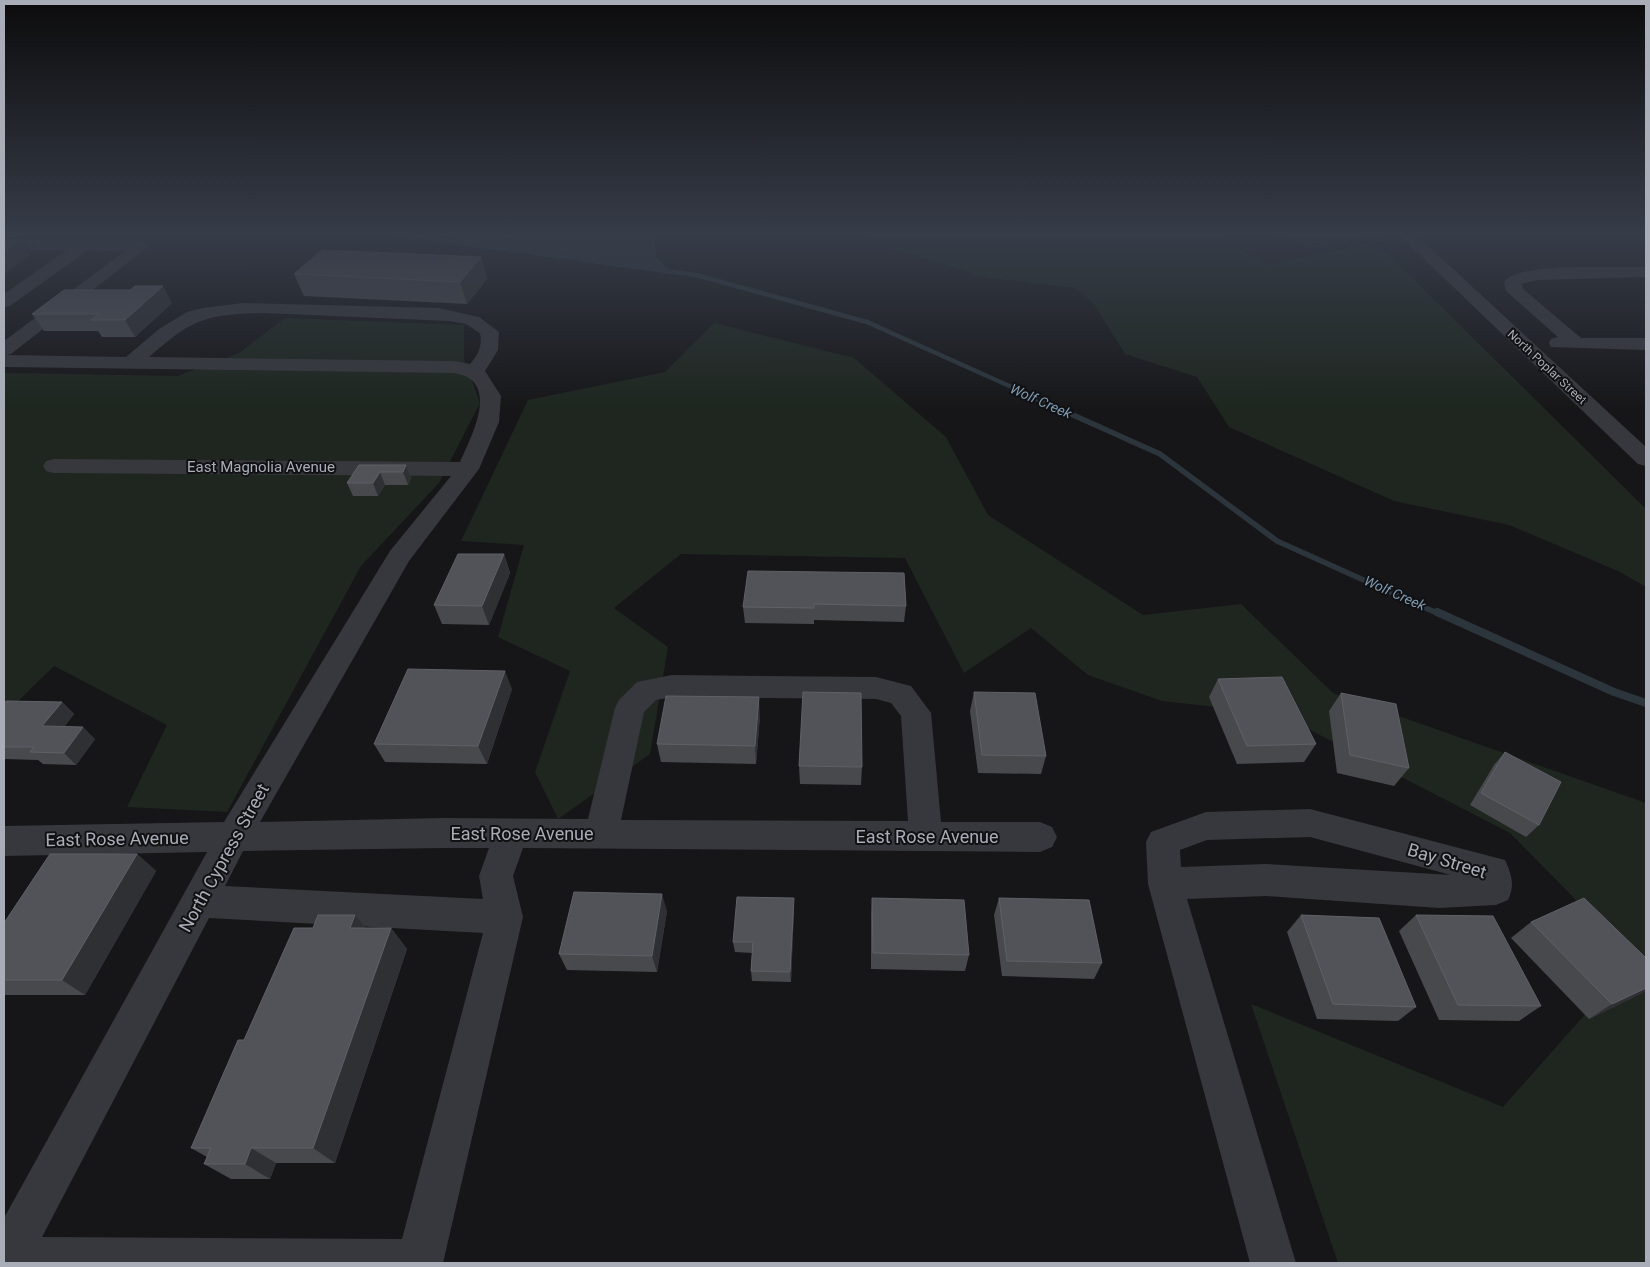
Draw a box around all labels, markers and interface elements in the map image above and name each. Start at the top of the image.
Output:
street label: North Poplar Street [1505,327,1589,407]
water label: Wolf Creek [1008,380,1075,422]
street label: East Magnolia Avenue [187,458,335,476]
water label: Wolf Creek [1362,572,1429,614]
street label: North Cypress Street [174,780,273,936]
street label: East Rose Avenue [450,823,594,844]
street label: East Rose Avenue [855,826,999,847]
street label: East Rose Avenue [45,827,189,850]
street label: Bay Street [1405,839,1489,882]

